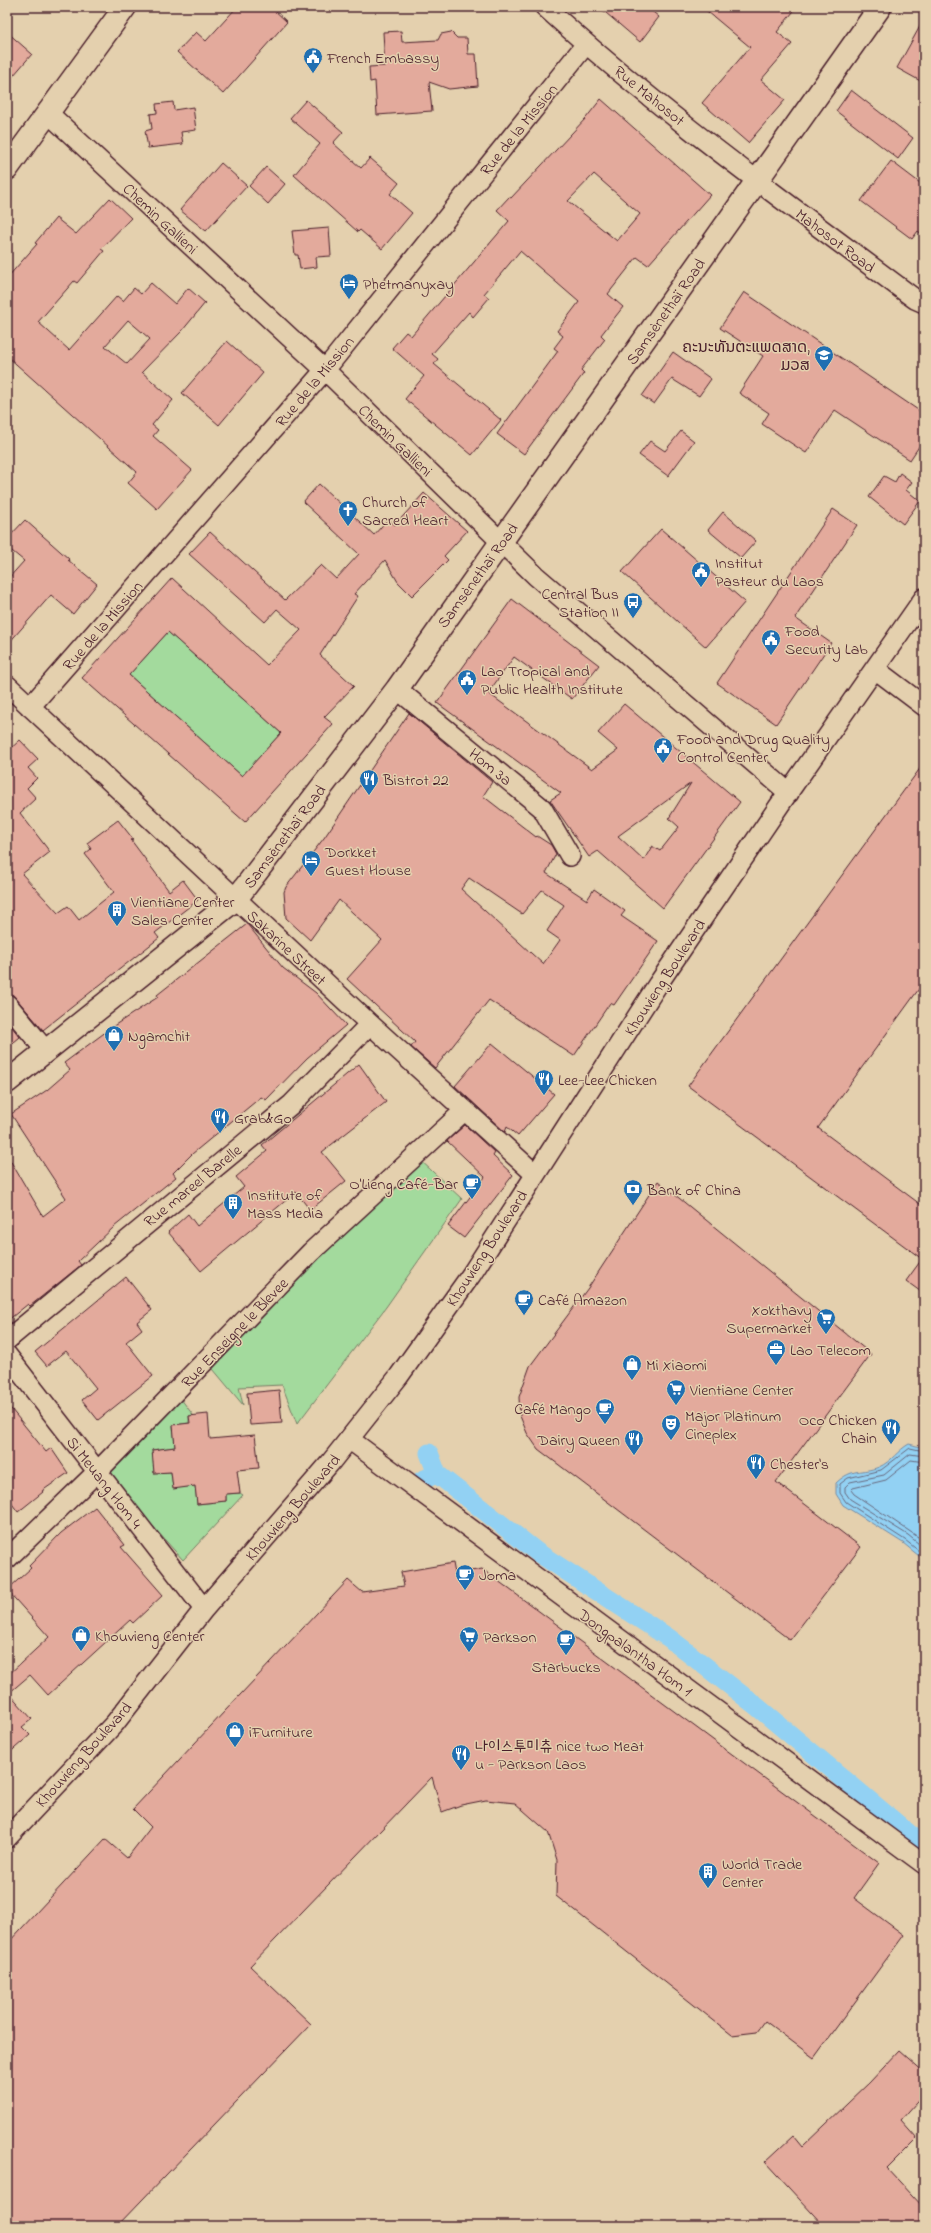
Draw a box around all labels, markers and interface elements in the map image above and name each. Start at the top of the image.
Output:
public building icon: French Embassy [302,46,324,74]
place label: French Embassy [326,47,439,71]
street label: Rue Mahosot [608,60,690,133]
street label: Rue de la Mission [475,79,564,182]
street label: Chemin Gallieni [116,178,203,261]
street label: Mahosot Road [790,203,880,280]
street label: Samsènethaï Road [621,254,712,370]
hotel icon: Phetmanyxay [338,272,360,300]
place label: Phetmanyxay [363,273,454,297]
street label: Rue de la Mission [270,331,361,433]
place label: ຄະນະທັນຕະແພດສາດ, ມວສ [682,336,810,378]
school or university icon: ຄະນະທັນຕະແພດສາດ, ມວສ [813,344,835,372]
street label: Chemin Gallieni [352,400,437,483]
place label: Church of Sacred Heart [362,491,449,533]
church icon: Church of Sacred Heart [337,499,359,527]
street label: Samsènethaï Road [432,519,525,634]
place label: Institut Pasteur du Laos [715,552,824,594]
public building icon: Institut Pasteur du Laos [690,560,712,588]
street label: Rue de la Mission [58,576,150,677]
place label: Central Bus Station II [541,583,619,625]
bus stop icon: Central Bus Station II [622,591,644,619]
place label: Food Security Lab [784,620,868,662]
public building icon: Food Security Lab [760,628,782,656]
place label: Lao Tropical and Public Health Institute [481,660,624,702]
public building icon: Lao Tropical and Public Health Institute [456,668,478,696]
place label: Food and Drug Quality Control Center [676,728,830,770]
public building icon: Food and Drug Quality Control Center [652,736,674,764]
street label: Hom 3a [463,743,516,792]
restaurant icon: Bistrot 22 [358,768,380,796]
place label: Bistrot 22 [382,769,449,793]
street label: Samsènethaï Road [238,780,333,894]
place label: Dorkket Guest House [324,841,412,883]
hotel icon: Dorkket Guest House [300,849,322,877]
place label: Vientiane Center Sales Center [130,891,235,933]
building icon: Vientiane Center Sales Center [106,899,128,927]
street label: Sakarine Street [240,905,331,992]
street label: Khouvieng Boulevard [619,915,712,1041]
shop icon: Ngamchit [103,1024,125,1052]
place label: Ngamchit [128,1025,191,1049]
restaurant icon: Lee-Lee Chicken [533,1068,555,1096]
place label: Lee-Lee Chicken [558,1069,657,1093]
restaurant icon: Grab&Go [209,1106,231,1134]
place label: Grab&Go [234,1107,292,1131]
street label: Rue mareel Barelle [139,1139,248,1234]
cafe icon: O'Lieng Café-Bar [461,1172,483,1200]
place label: O'Lieng Café-Bar [349,1173,458,1197]
bank icon: Bank of China [622,1178,644,1206]
place label: Bank of China [646,1179,741,1203]
place label: Institute of Mass Media [247,1184,323,1226]
street label: Khouvieng Boulevard [441,1186,534,1312]
building icon: Institute of Mass Media [222,1192,244,1220]
street label: Rue Enseigne le Blevee [176,1272,295,1394]
cafe icon: Café Amazon [513,1288,535,1316]
place label: Café Amazon [538,1289,627,1313]
place label: Xokthavy Supermarket [726,1299,813,1341]
supermarket icon: Xokthavy Supermarket [815,1307,837,1335]
office icon: Lao Telecom [765,1338,787,1366]
place label: Lao Telecom [790,1339,871,1363]
shop icon: Mi Xiaomi [621,1353,643,1381]
place label: Mi Xiaomi [646,1354,707,1378]
supermarket icon: Vientiane Center [665,1378,687,1406]
place label: Vientiane Center [689,1379,794,1403]
cafe icon: Café Mango [594,1397,616,1425]
place label: Café Mango [514,1398,591,1422]
place label: Major Platinum Cineplex [685,1405,781,1447]
place label: Oco Chicken Chain [799,1409,877,1451]
theatre icon: Major Platinum Cineplex [660,1413,682,1441]
restaurant icon: Oco Chicken Chain [880,1417,902,1445]
restaurant icon: Dairy Queen [623,1428,645,1456]
place label: Dairy Queen [536,1429,620,1453]
street label: Si Meuang Hom 4 [60,1432,147,1535]
street label: Khouvieng Boulevard [240,1450,347,1567]
restaurant icon: Chester's [745,1452,767,1480]
place label: Chester's [770,1453,829,1477]
cafe icon: Joma [454,1563,476,1591]
place label: Joma [479,1564,516,1588]
street label: Dongpalantha Hom 1 [572,1603,697,1703]
shop icon: Khouvieng Center [70,1624,92,1652]
place label: Khouvieng Center [95,1625,204,1649]
supermarket icon: Parkson [458,1625,480,1653]
place label: Parkson [483,1626,536,1650]
cafe icon: Starbucks [555,1628,577,1656]
place label: Starbucks [531,1656,601,1680]
street label: Khouvieng Boulevard [30,1697,139,1814]
shop icon: iFurniture [224,1720,246,1748]
place label: iFurniture [249,1721,313,1745]
place label: 나이스투미츄 nice two Meat u - Parkson Laos [475,1735,645,1777]
restaurant icon: 나이스투미츄 nice two Meat u - Parkson Laos [450,1743,472,1771]
place label: World Trade Center [722,1853,803,1895]
building icon: World Trade Center [697,1861,719,1889]

